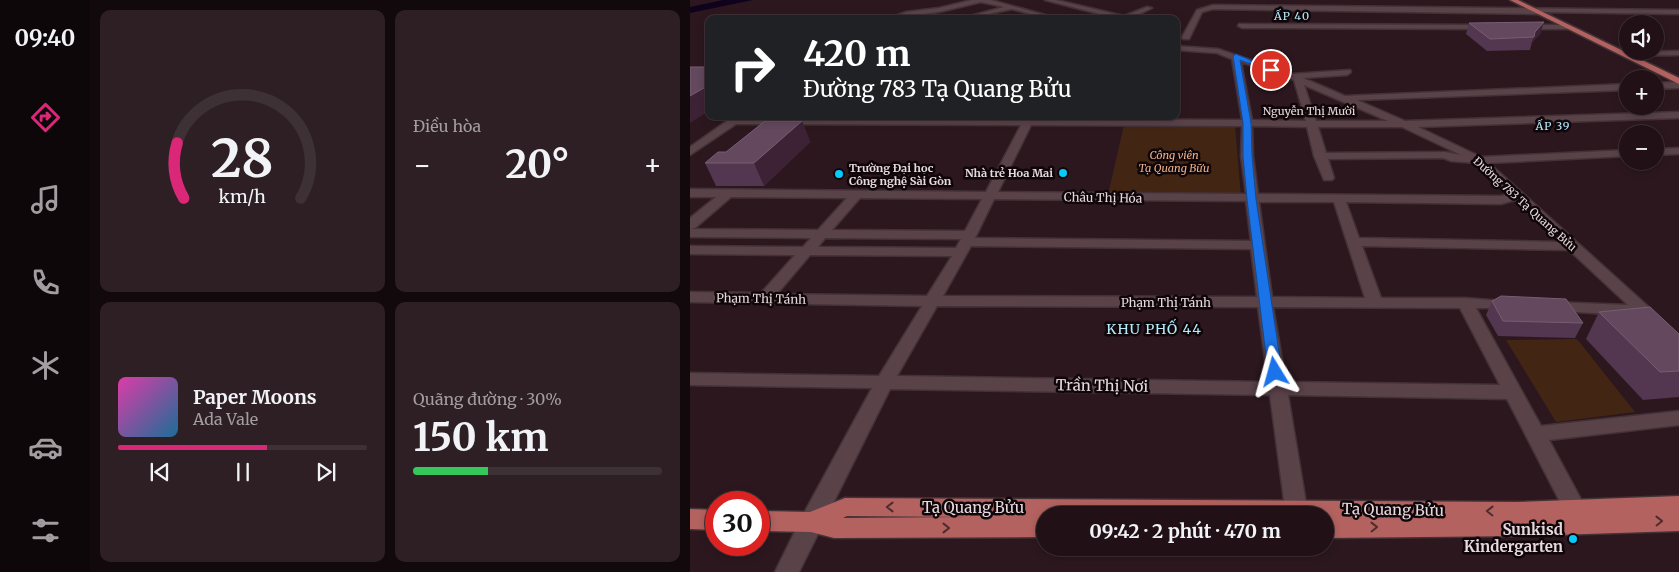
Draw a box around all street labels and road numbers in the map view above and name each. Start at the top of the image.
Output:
street label: Nguyễn Thị Mười [1263,104,1356,118]
street label: Đường 783 Tạ Quang Bửu [1470,154,1580,254]
street label: Châu Thị Hóa [1064,189,1143,206]
street label: Phạm Thị Tánh [716,290,806,307]
street label: Phạm Thị Tánh [1121,295,1211,310]
street label: Trần Thị Nơi [1056,374,1149,396]
street label: Tạ Quang Bửu [922,498,1024,517]
street label: Tạ Quang Bửu [1342,499,1444,520]

